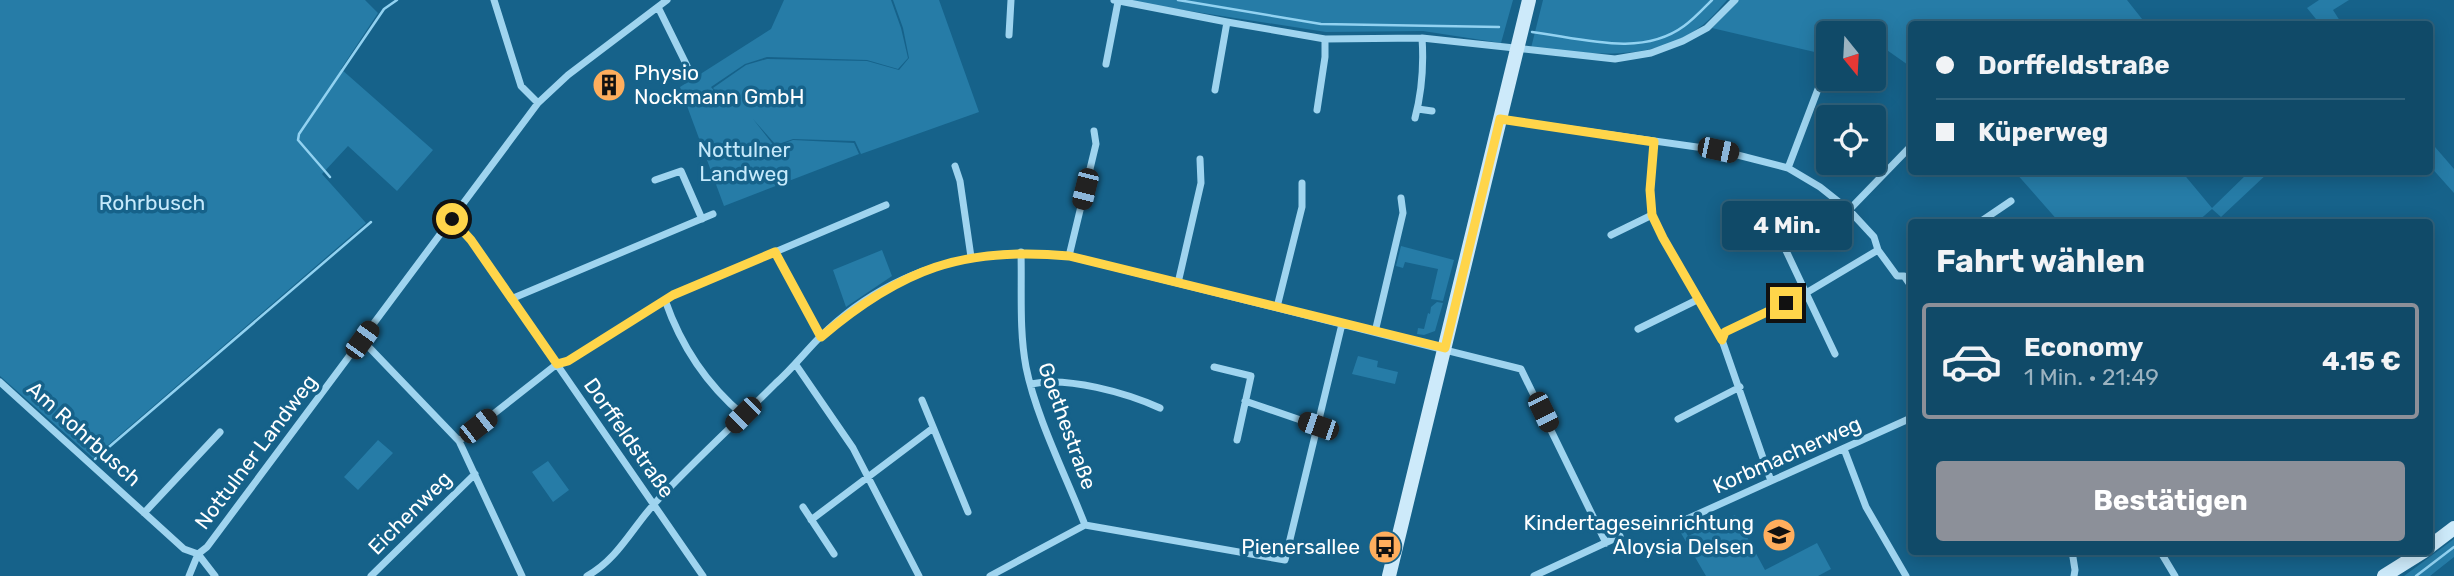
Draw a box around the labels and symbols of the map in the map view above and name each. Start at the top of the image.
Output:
north arrow [1816,21,1886,91]
place label: Physio Nockmann GmbH [634,60,804,109]
building icon: Physio Nockmann GmbH [590,66,628,104]
car [1696,135,1741,165]
park label: Nottulner Landweg [697,137,791,186]
car [1070,166,1101,212]
park label: Rohrbusch [99,190,205,215]
callout: 4 Min. [1721,202,1851,250]
route start [436,203,468,235]
route end [1770,287,1802,319]
car [342,317,383,363]
street label: Goethestraße [1033,359,1102,493]
street label: Nottulner Landweg [189,369,322,534]
street label: Dorffeldstraße [579,373,680,502]
street label: Am Rohrbusch [22,376,146,491]
car [1525,389,1562,435]
car [721,393,766,437]
car [455,405,502,447]
car [1295,409,1342,443]
street label: Korbmacherweg [1709,411,1865,498]
street label: Eichenweg [363,466,456,559]
place label: Kindertageseinrichtung Aloysia Delsen [1524,510,1754,559]
school or university icon: Kindertageseinrichtung Aloysia Delsen [1760,516,1798,554]
bus stop icon: Pienersallee [1366,528,1404,566]
place label: Pienersallee [1241,534,1360,559]

